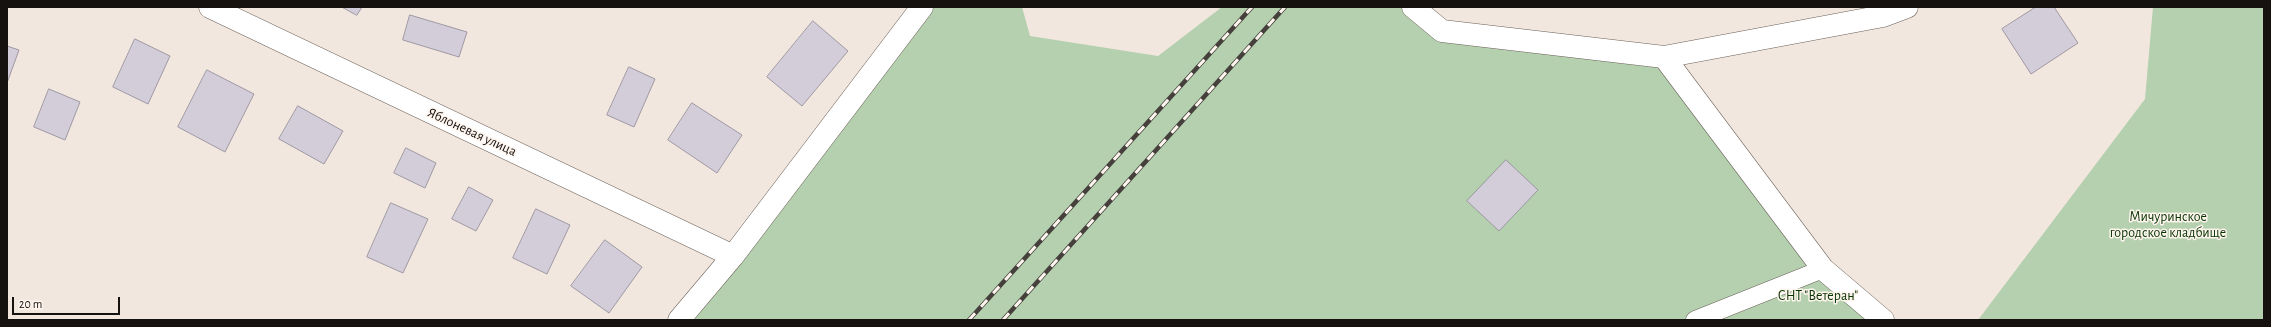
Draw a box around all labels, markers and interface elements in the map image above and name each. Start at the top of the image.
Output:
street label: Яблоневая улица [425,104,519,160]
park label: Мичуринское городское кладбище [2110,209,2226,242]
park label: СНТ "Ветеран" [1778,288,1858,304]
scale bar [14,289,122,315]
text: 20 m [19,298,42,310]

